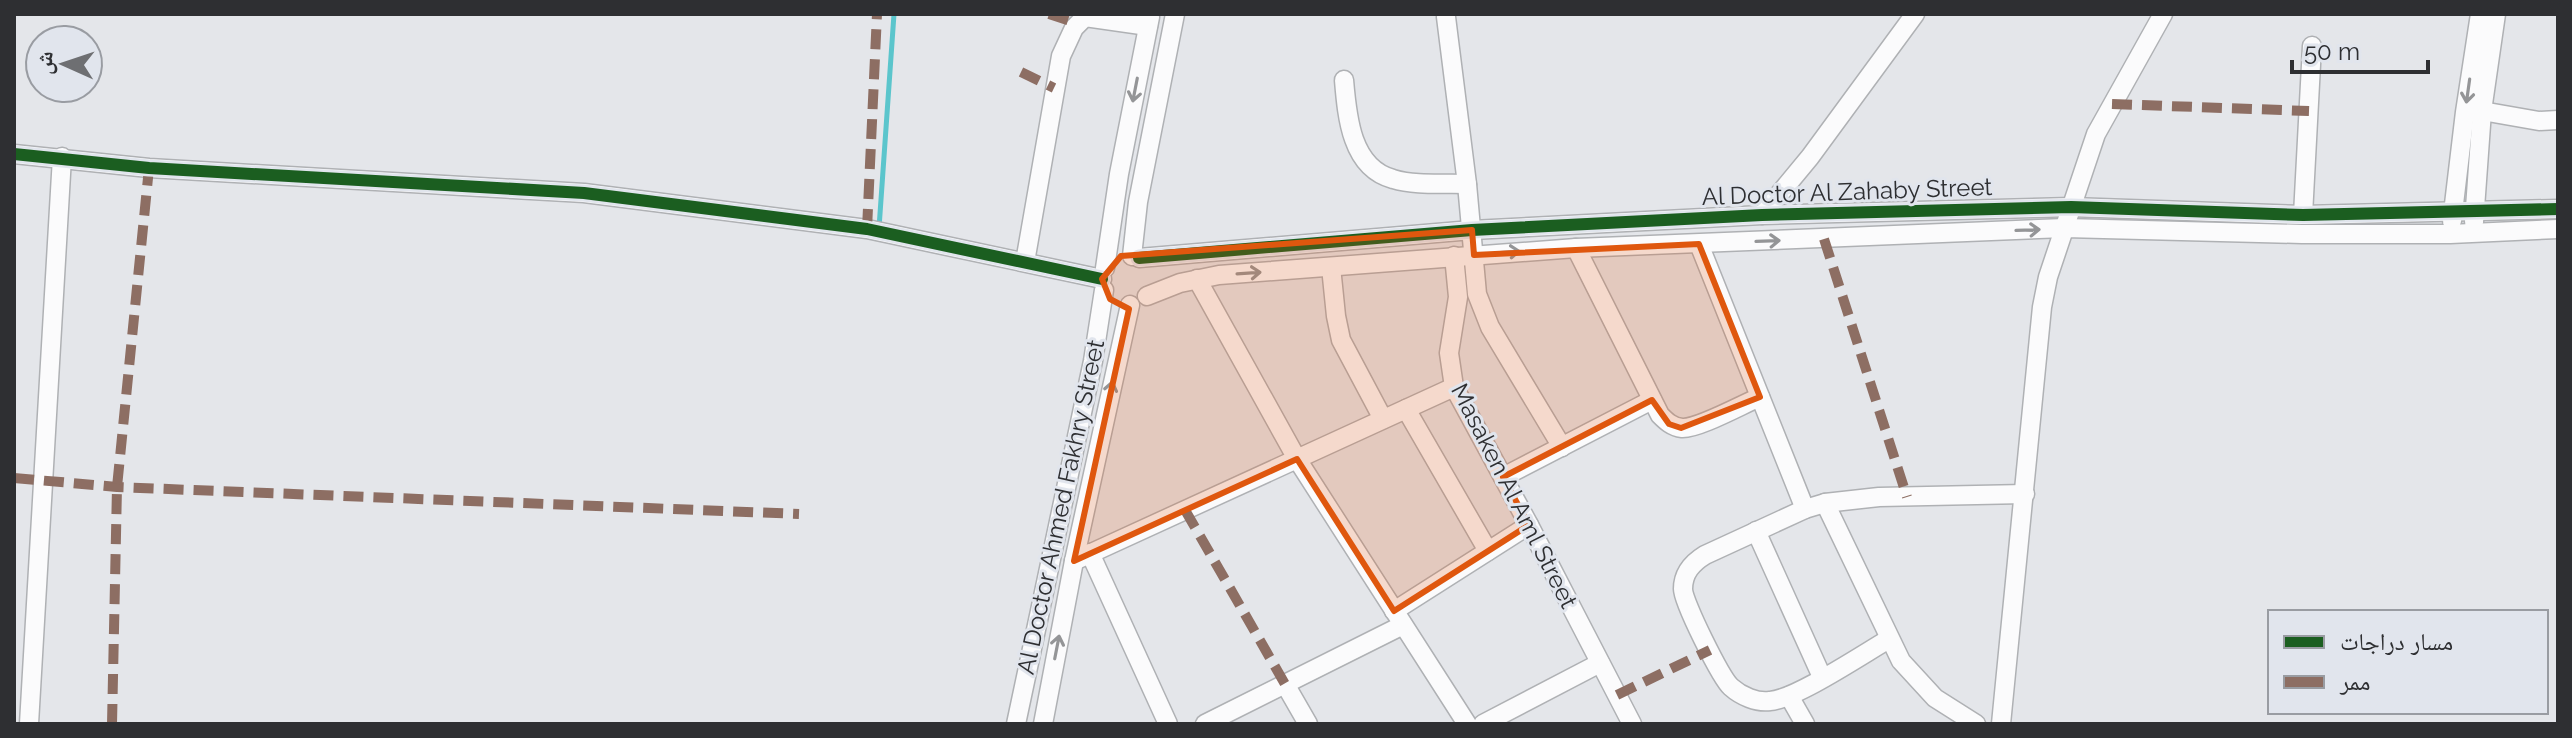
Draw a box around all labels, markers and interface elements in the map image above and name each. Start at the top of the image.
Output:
north arrow [24,24,104,104]
scale bar [2292,24,2428,74]
text: 50 m [2304,37,2360,66]
text: ش [30,51,59,75]
one-way arrow [1127,77,1142,103]
one-way arrow [2460,78,2475,103]
street label: Al Doctor Al Zahaby Street [1701,172,1993,211]
one-way arrow [2014,222,2041,237]
one-way arrow [1754,233,1781,248]
one-way arrow [1494,244,1521,259]
one-way arrow [1235,265,1262,280]
street label: Al Doctor Ahmed Fakhry Street [1011,337,1110,677]
street label: Masaken Al Aml Street [1445,379,1584,613]
one-way arrow [1103,380,1118,406]
legend [2268,610,2548,714]
text: مسار دراجات [2340,627,2453,656]
one-way arrow [1050,635,1065,661]
text: ممر [2339,667,2371,696]

